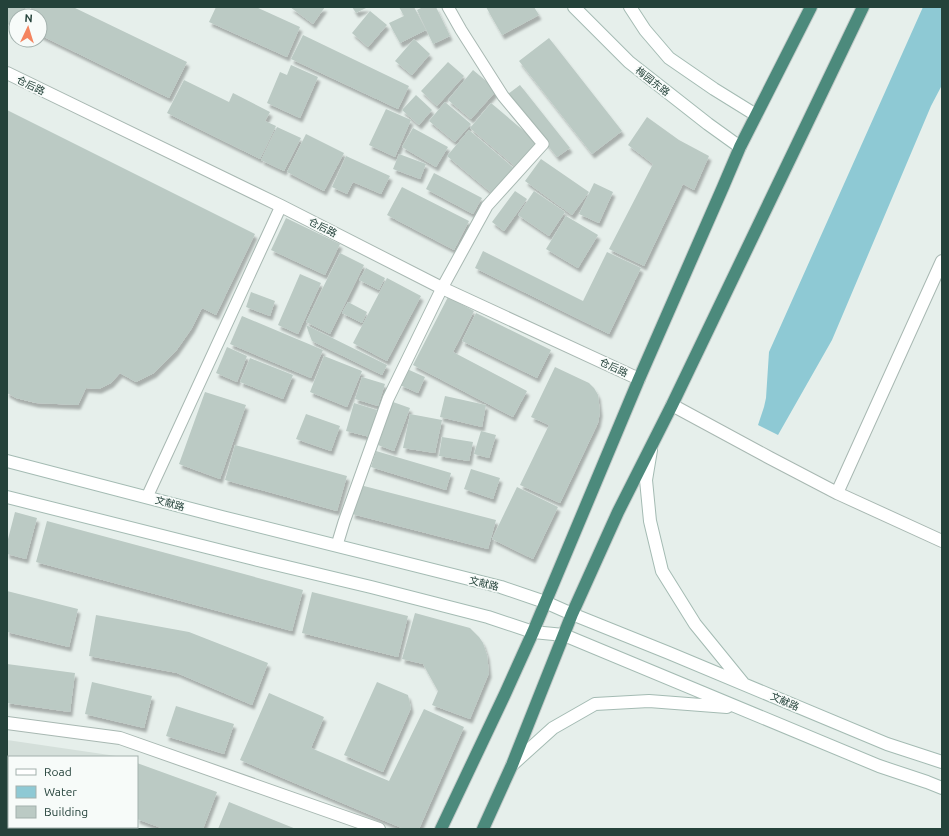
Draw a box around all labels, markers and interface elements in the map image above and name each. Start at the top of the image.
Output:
north arrow [8,8,48,48]
text: N [24,12,33,24]
street label: 梅园东路 [634,65,672,98]
street label: 仓后路 [15,74,47,97]
street label: 仓后路 [307,216,339,239]
street label: 仓后路 [598,356,630,379]
street label: 文献路 [154,494,186,513]
street label: 文献路 [468,575,500,592]
street label: 文献路 [769,691,801,712]
legend [8,756,138,828]
text: Road [44,765,72,778]
text: Water [44,785,77,798]
text: Building [44,805,88,818]

